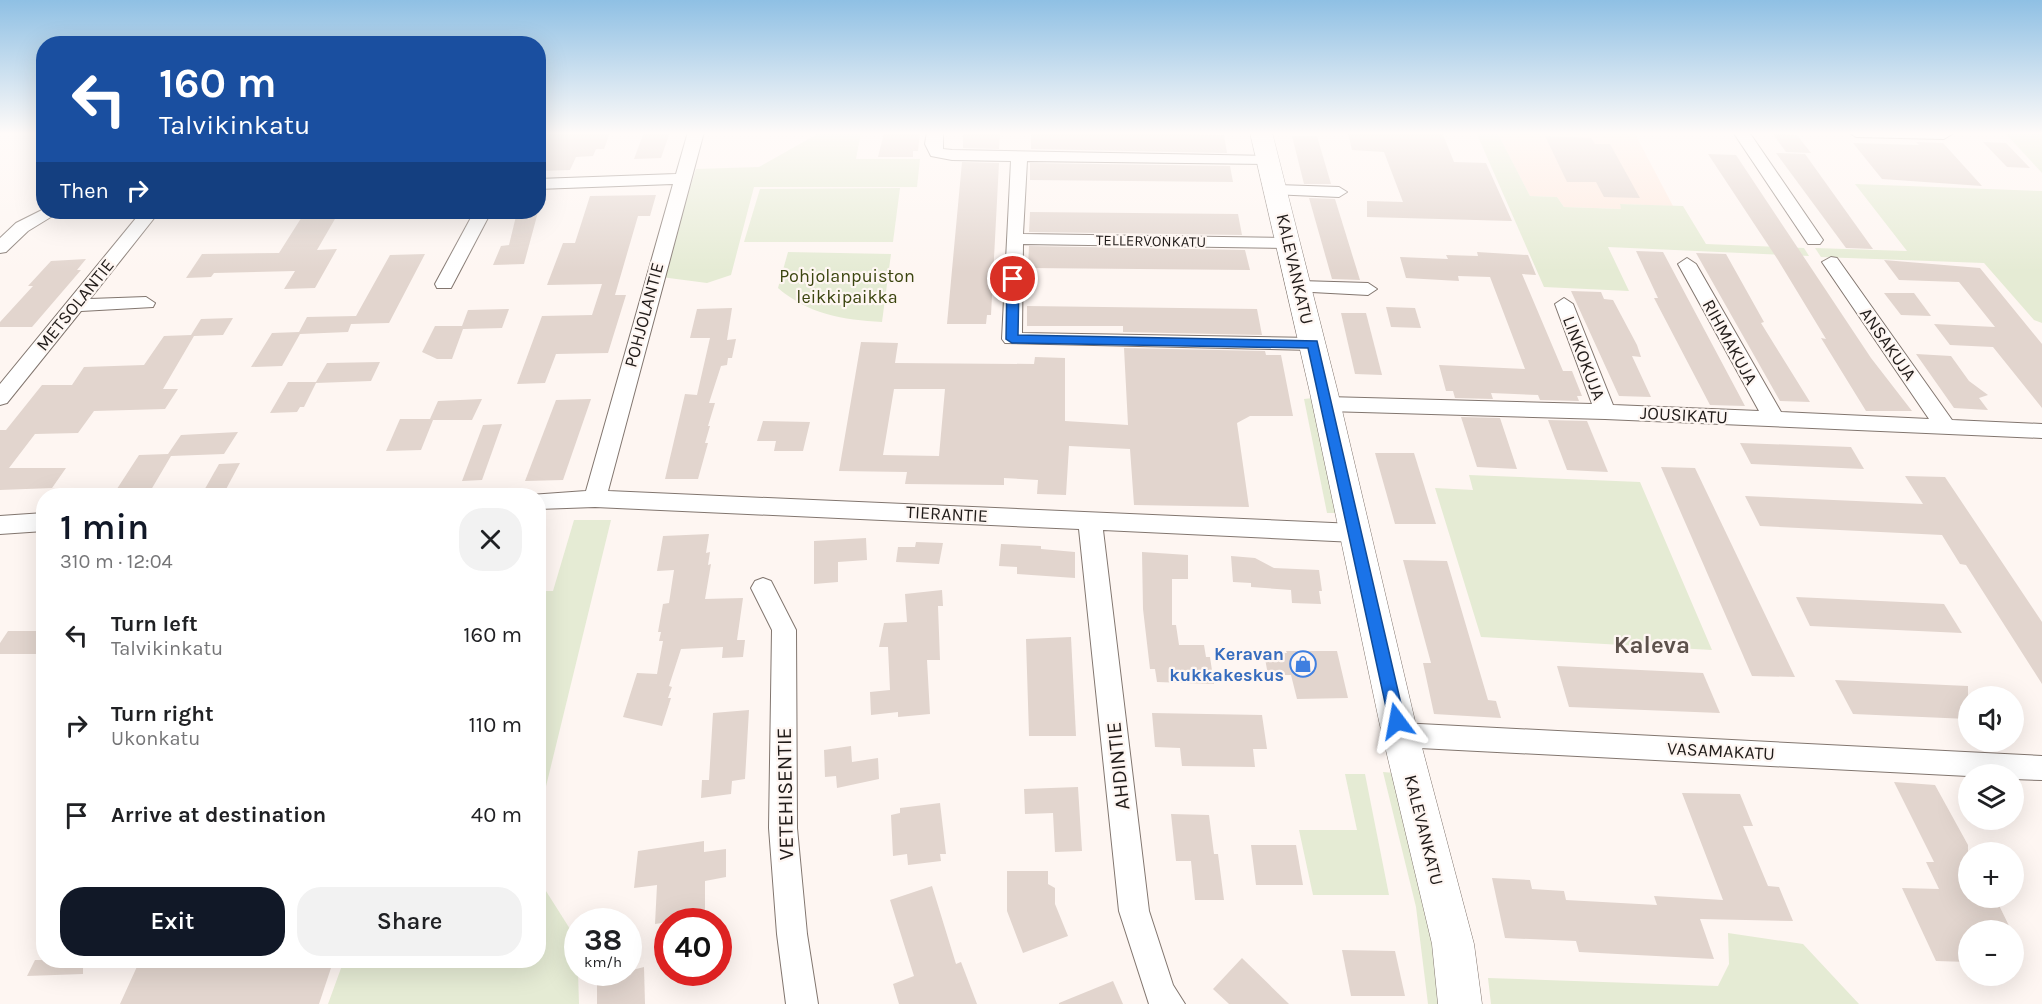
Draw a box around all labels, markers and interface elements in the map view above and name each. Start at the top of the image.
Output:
text: 160 m [159,58,277,108]
icon: left [60,60,138,138]
text: Talvikinkatu [159,109,310,141]
icon: right [121,174,154,207]
text: Then [60,178,109,204]
street label: KALEVANKATU [1272,211,1318,327]
street label: TELLERVONKATU [1096,231,1206,251]
pin [987,253,1038,304]
street label: METSOLANTIE [31,255,119,355]
street label: POHJOLANTIE [619,260,669,370]
icon: arrive [996,262,1029,295]
park label: Pohjolanpuiston leikkipaikka [779,265,915,308]
street label: RIHMAKUJA [1698,296,1762,388]
street label: ANSAKUJA [1855,303,1921,385]
street label: LINKOKUJA [1558,313,1610,403]
street label: JOUSIKATU [1640,402,1728,428]
street label: TIERANTIE [905,501,989,527]
text: 1 min [60,506,149,548]
button: close [459,508,522,571]
text: 310 m · 12:04 [60,550,173,573]
text: Turn left [111,611,198,637]
icon: left [60,619,93,652]
text: 160 m [463,622,522,648]
district label: Kaleva [1614,631,1690,659]
text: Talvikinkatu [111,637,223,660]
place label: Keravan kukkakeskus [1169,643,1284,686]
shop icon: Keravan kukkakeskus [1288,649,1318,679]
map controls [1958,686,2024,986]
button: sound [1958,686,2024,752]
position arrow [1365,689,1429,753]
text: Turn right [111,701,214,727]
icon: right [60,709,93,742]
text: 110 m [469,712,522,738]
street label: AHDINTIE [1101,721,1135,811]
text: Ukonkatu [111,727,200,750]
street label: VETEHISENTIE [772,727,798,861]
street label: VASAMAKATU [1666,737,1776,765]
button: layers [1958,764,2024,830]
street label: KALEVANKATU [1400,772,1448,888]
icon: arrive [60,799,93,832]
text: Arrive at destination [111,802,326,828]
text: 40 m [471,802,522,828]
button: + [1958,842,2024,908]
button: Exit [60,887,285,956]
button: Share [297,887,522,956]
speed limit sign: 40 [654,908,732,986]
button: − [1958,920,2024,986]
text: 38 [584,922,622,958]
text: km/h [584,953,622,971]

